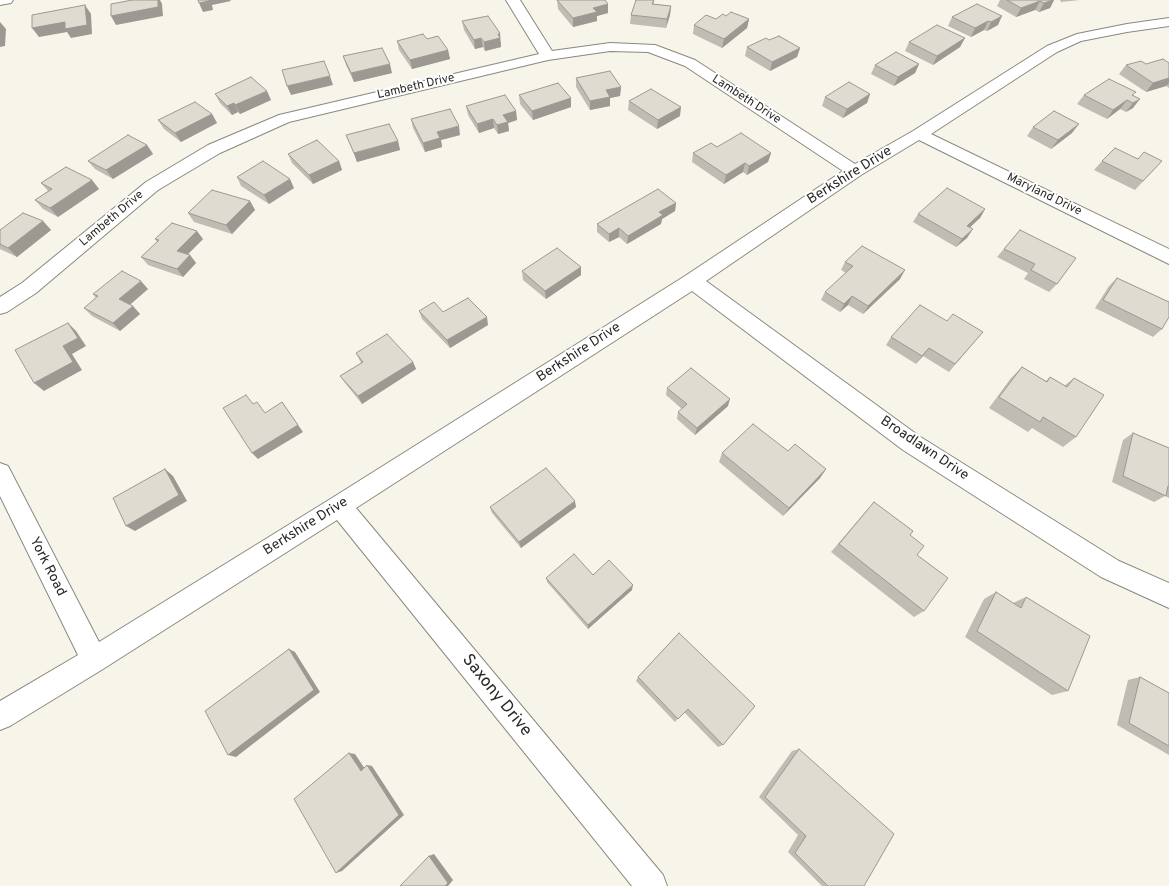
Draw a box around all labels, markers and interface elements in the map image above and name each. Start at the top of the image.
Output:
street label: Lambeth Drive [376,71,456,103]
street label: Lambeth Drive [709,72,783,128]
street label: Berkshire Drive [805,143,895,209]
street label: Maryland Drive [1004,171,1084,219]
street label: Lambeth Drive [77,188,147,250]
street label: Berkshire Drive [534,320,624,386]
street label: Broadlawn Drive [877,413,971,485]
street label: Berkshire Drive [261,494,351,560]
street label: York Road [25,535,69,599]
street label: Saxony Drive [457,651,535,741]

